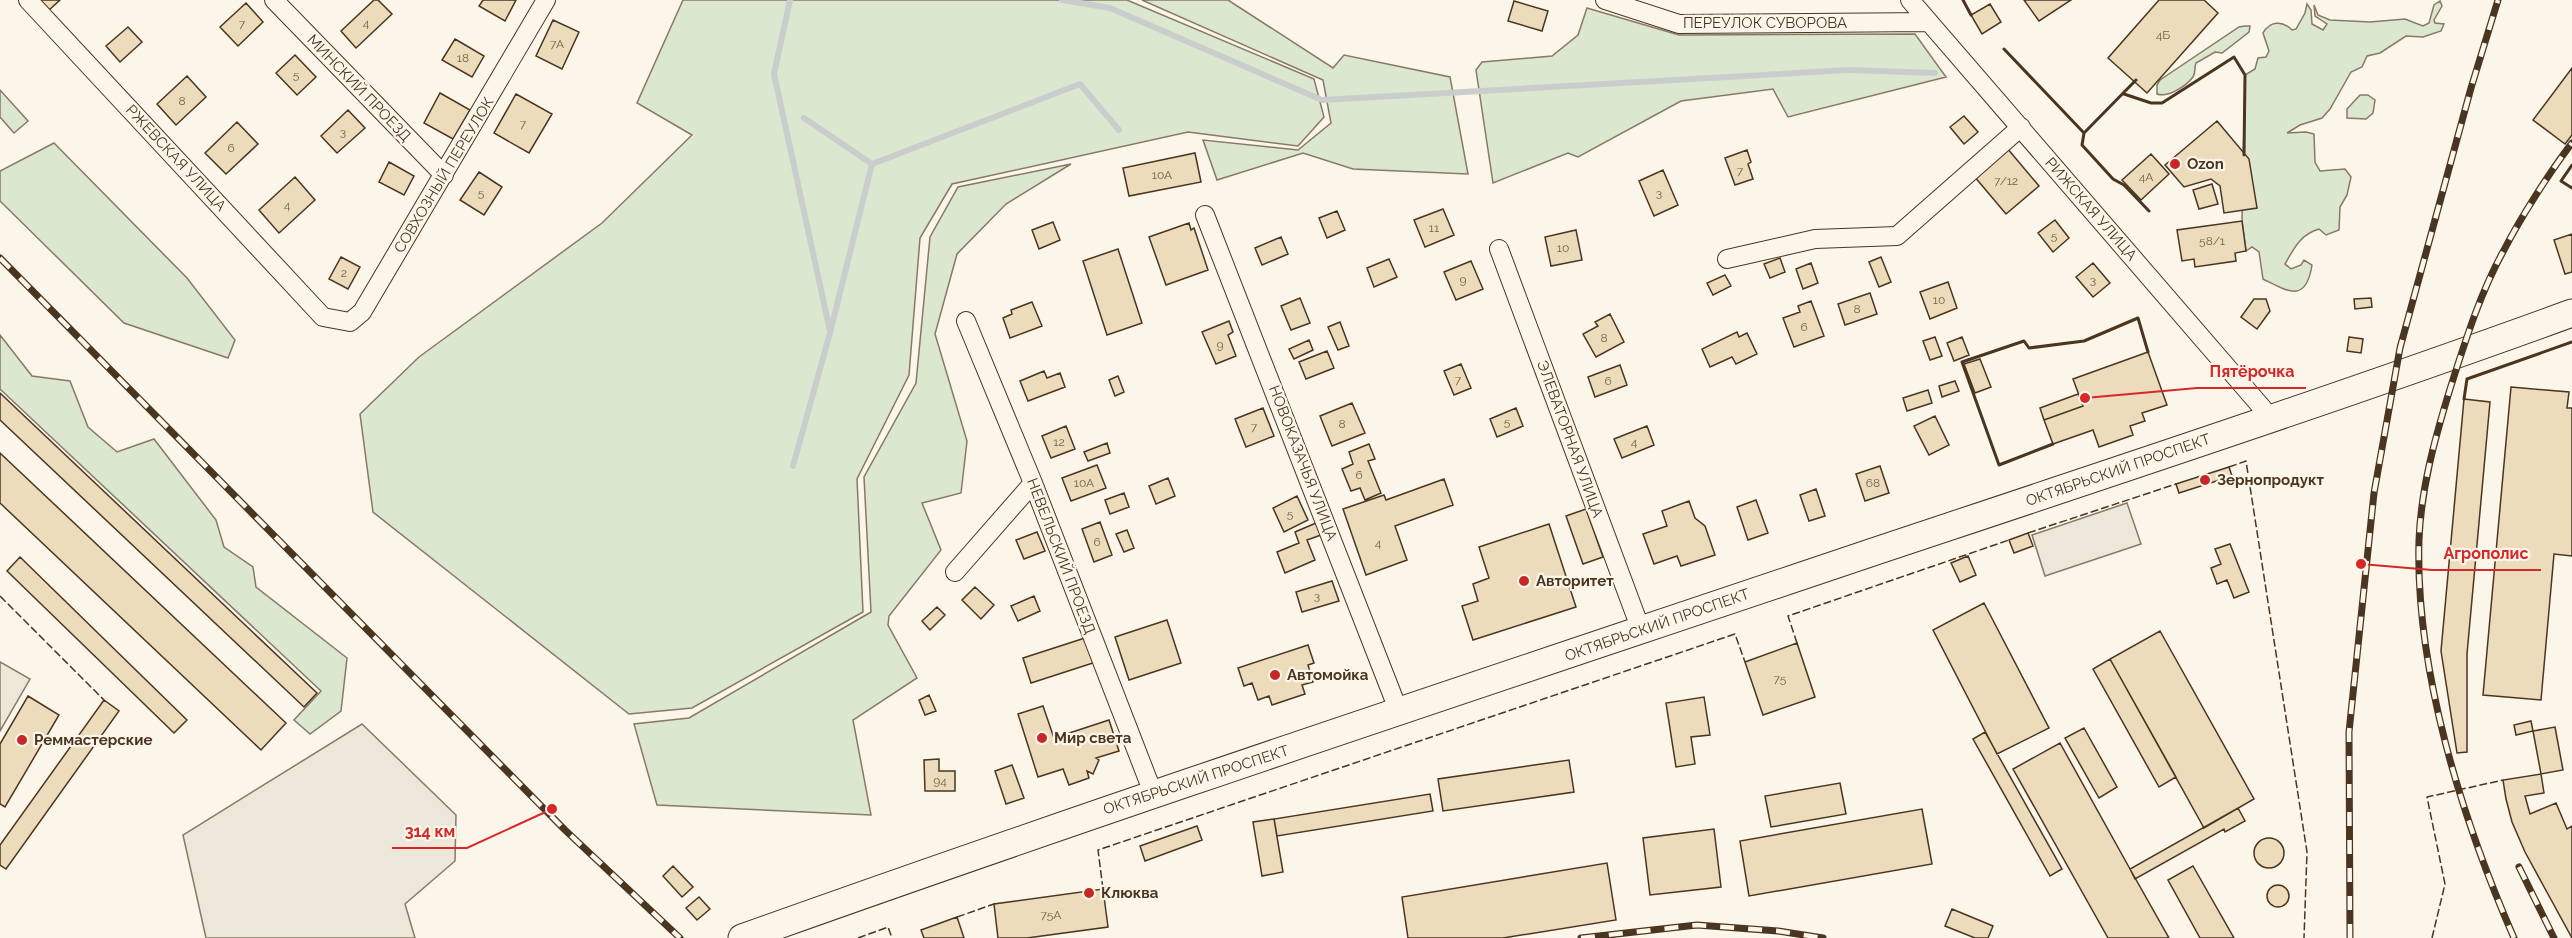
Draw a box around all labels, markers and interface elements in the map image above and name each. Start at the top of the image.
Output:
street label: ПЕРЕУЛОК СУВОРОВА [1683,14,1847,32]
house number: 4 [363,16,370,30]
house number: 7 [239,17,246,31]
house number: 4Б [2156,28,2170,42]
street label: МИНСКИЙ ПРОЕЗД [303,31,415,145]
house number: 7А [550,37,564,51]
house number: 18 [457,51,469,65]
house number: 5 [293,68,300,82]
street label: СОВХОЗНЫЙ ПЕРЕУЛОК [390,93,498,256]
house number: 8 [178,94,186,108]
street label: РЖЕВСКАЯ УЛИЦА [122,101,230,215]
house number: 7 [520,117,527,131]
house number: 3 [340,125,346,139]
house number: 6 [227,141,235,155]
street label: РИЖСКАЯ УЛИЦА [2041,154,2141,264]
place label: Ozon [2187,155,2224,173]
marker: Ozon [2168,157,2182,171]
house number: 7 [1737,164,1744,178]
house number: 10А [1152,168,1172,182]
house number: 4А [2139,170,2153,184]
house number: 7/12 [1994,174,2018,188]
house number: 5 [478,186,485,200]
house number: 3 [1656,186,1662,200]
house number: 4 [284,198,291,212]
house number: 11 [1429,221,1439,235]
house number: 5 [2051,229,2058,243]
house number: 58/1 [2199,234,2225,248]
house number: 10 [1557,241,1569,255]
house number: 2 [341,266,347,280]
house number: 9 [1459,273,1467,287]
house number: 3 [2090,273,2096,287]
house number: 10 [1933,293,1945,307]
house number: 8 [1853,302,1861,316]
house number: 6 [1800,320,1808,334]
house number: 8 [1600,331,1608,345]
house number: 9 [1216,338,1224,352]
callout: Пятёрочка [2197,354,2306,388]
street label: ЭЛЕВАТОРНАЯ УЛИЦА [1533,358,1607,520]
text: Пятёрочка [2210,362,2295,381]
house number: 7 [1455,373,1462,387]
house number: 6 [1604,374,1612,388]
street label: НОВОКАЗАЧЬЯ УЛИЦА [1265,383,1341,543]
house number: 5 [1504,415,1511,429]
house number: 8 [1338,417,1346,431]
house number: 7 [1251,420,1258,434]
street label: ОКТЯБРЬСКИЙ ПРОСПЕКТ [2023,430,2213,510]
house number: 12 [1053,435,1065,449]
house number: 4 [1631,435,1638,449]
house number: 6 [1355,468,1363,482]
place label: Зернопродукт [2217,471,2324,489]
marker: Зернопродукт [2198,473,2212,487]
street label: НЕВЕЛЬСКИЙ ПРОЕЗД [1023,476,1099,636]
house number: 10А [1074,476,1094,490]
house number: 68 [1866,476,1880,490]
house number: 5 [1287,507,1294,521]
house number: 6 [1093,535,1101,549]
house number: 4 [1375,536,1382,550]
callout: Агрополис [2432,536,2541,570]
text: Агрополис [2444,544,2528,563]
place label: Авторитет [1536,572,1614,590]
marker: Авторитет [1517,574,1531,588]
street label: ОКТЯБРЬСКИЙ ПРОСПЕКТ [1562,585,1752,665]
house number: 3 [1314,589,1320,603]
place label: Автомойка [1287,666,1369,684]
marker: Автомойка [1268,668,1282,682]
house number: 75 [1774,672,1787,686]
place label: Мир света [1054,729,1132,747]
place label: Реммастерские [34,731,152,749]
marker: Мир света [1035,731,1049,745]
marker: Реммастерские [15,733,29,747]
street label: ОКТЯБРЬСКИЙ ПРОСПЕКТ [1101,741,1291,819]
house number: 94 [933,774,947,788]
callout: 314 км [392,814,467,848]
text: 314 км [405,822,455,841]
place label: Клюква [1101,884,1159,902]
marker: Клюква [1082,886,1096,900]
house number: 75А [1041,908,1061,922]

